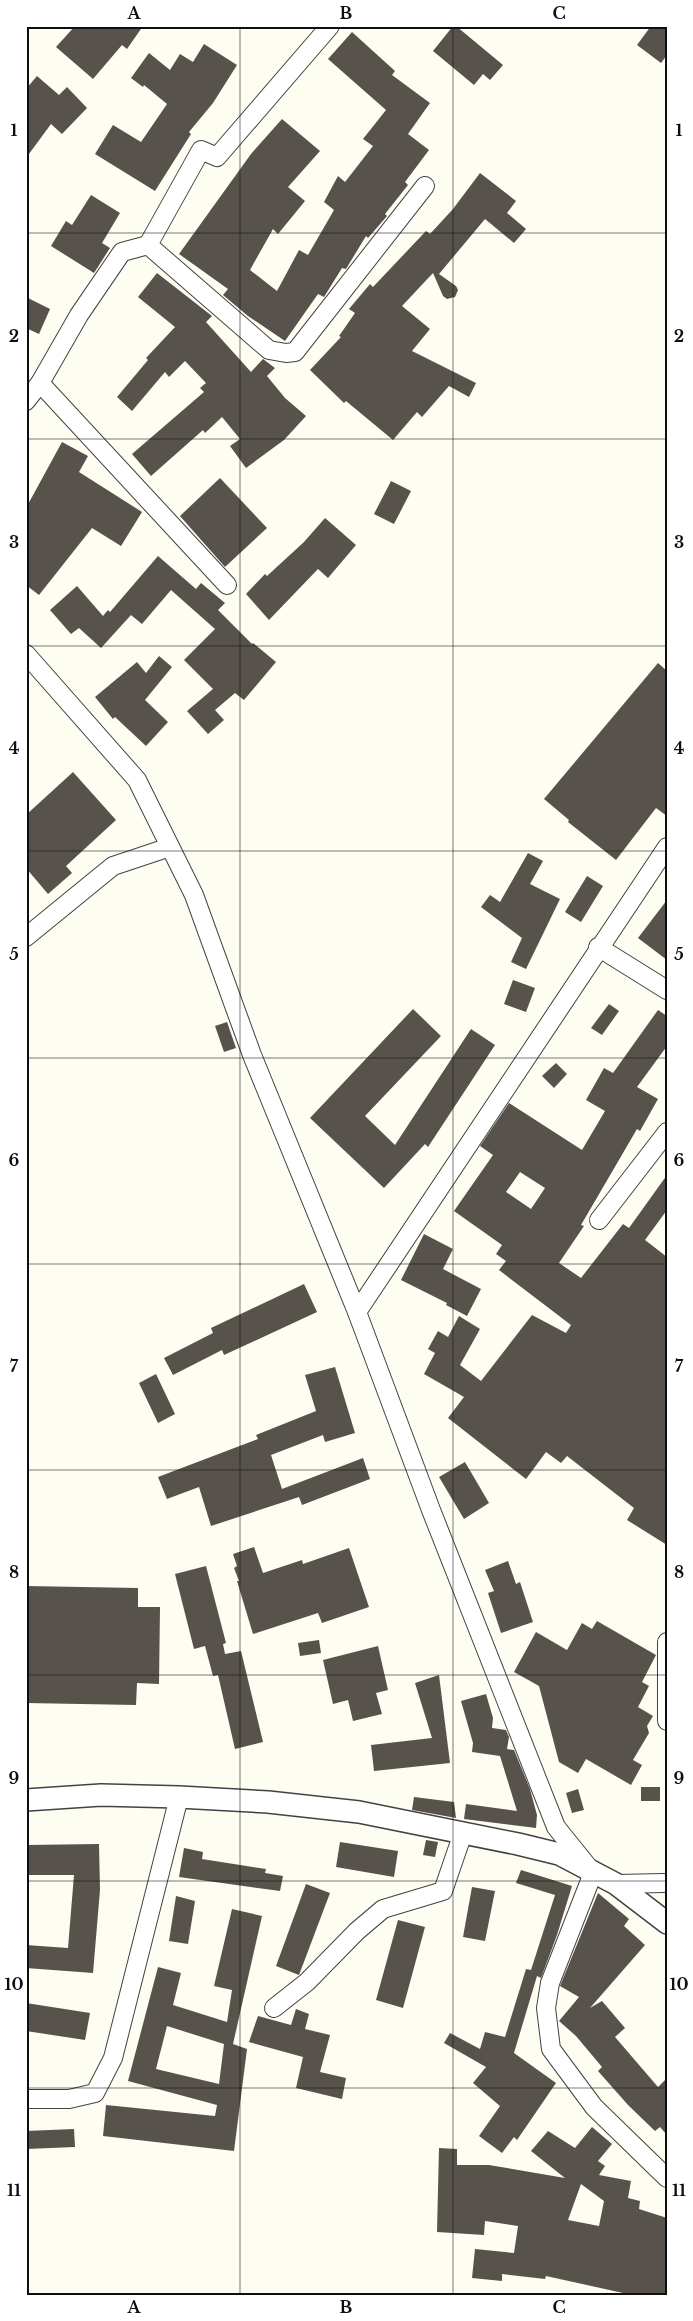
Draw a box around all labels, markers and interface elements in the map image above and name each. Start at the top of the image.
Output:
text: A [127,3,142,23]
text: B [340,3,353,23]
text: C [552,3,566,23]
text: 1 [11,120,18,140]
text: 1 [676,120,683,140]
text: 2 [9,326,19,346]
text: 2 [674,326,684,346]
text: 3 [9,532,19,552]
text: 3 [674,532,684,552]
text: 4 [9,738,19,758]
text: 4 [674,738,684,758]
text: 5 [9,944,19,964]
text: 5 [674,944,684,964]
text: 6 [9,1150,20,1170]
text: 6 [674,1150,685,1170]
text: 7 [10,1356,19,1376]
text: 7 [675,1356,684,1376]
text: 8 [9,1562,19,1582]
text: 8 [674,1562,684,1582]
text: 9 [9,1768,20,1788]
text: 9 [674,1768,685,1788]
text: 10 [4,1974,24,1994]
text: 10 [669,1974,689,1994]
text: 11 [7,2180,21,2200]
text: 11 [672,2180,686,2200]
text: A [127,2297,142,2317]
text: B [340,2297,353,2317]
text: C [552,2297,566,2317]

